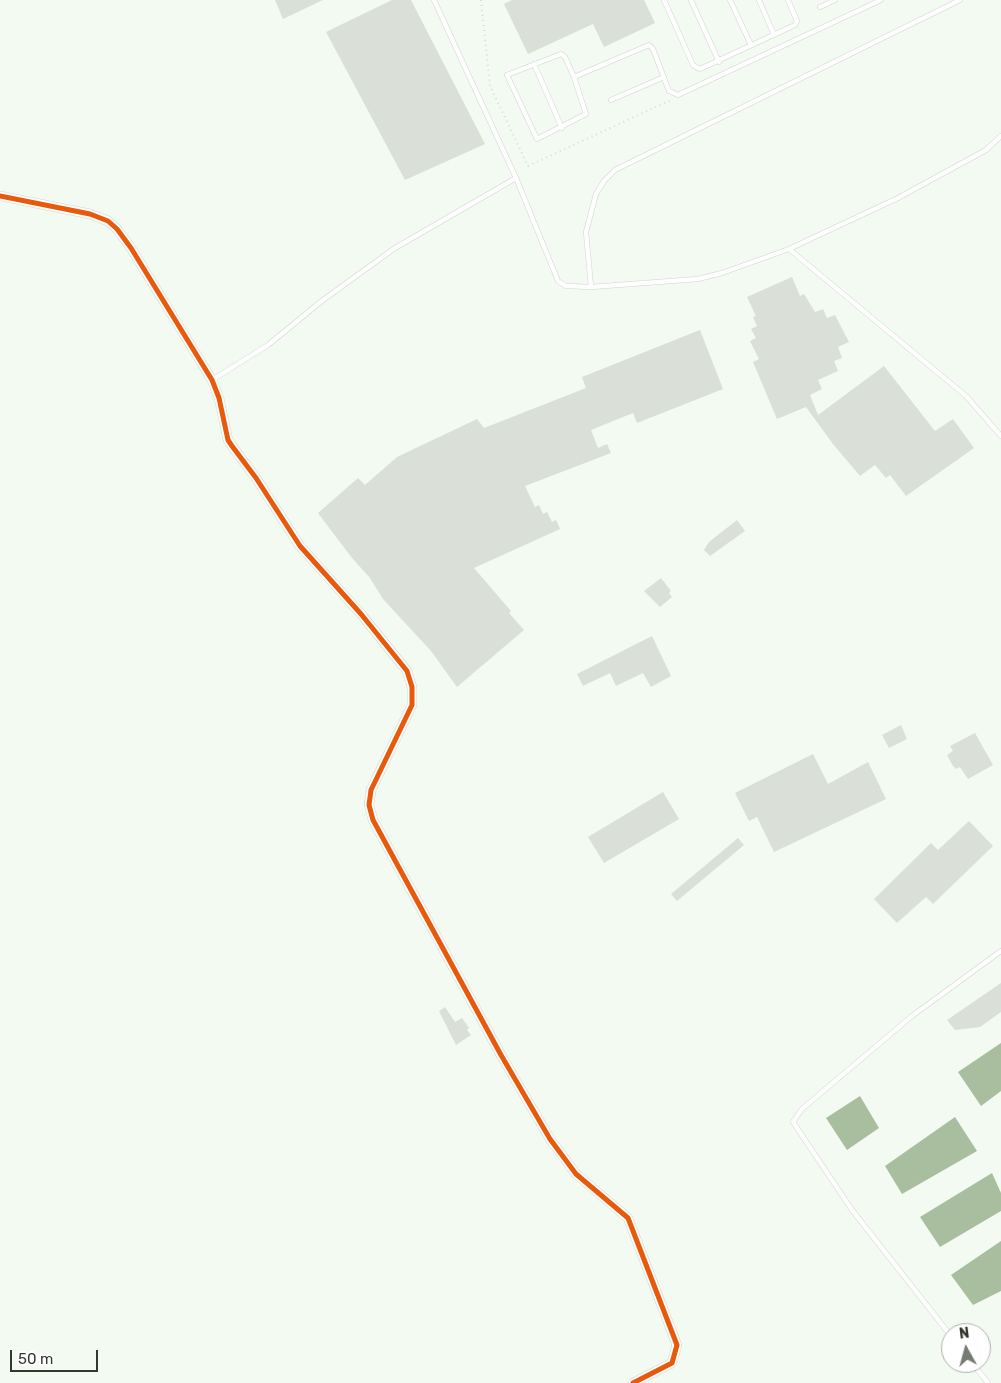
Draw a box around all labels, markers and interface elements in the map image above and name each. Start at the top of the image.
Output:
north arrow [941,1323,991,1373]
text: N [958,1325,970,1343]
scale bar [12,1340,100,1372]
text: 50 m [18,1350,53,1368]

